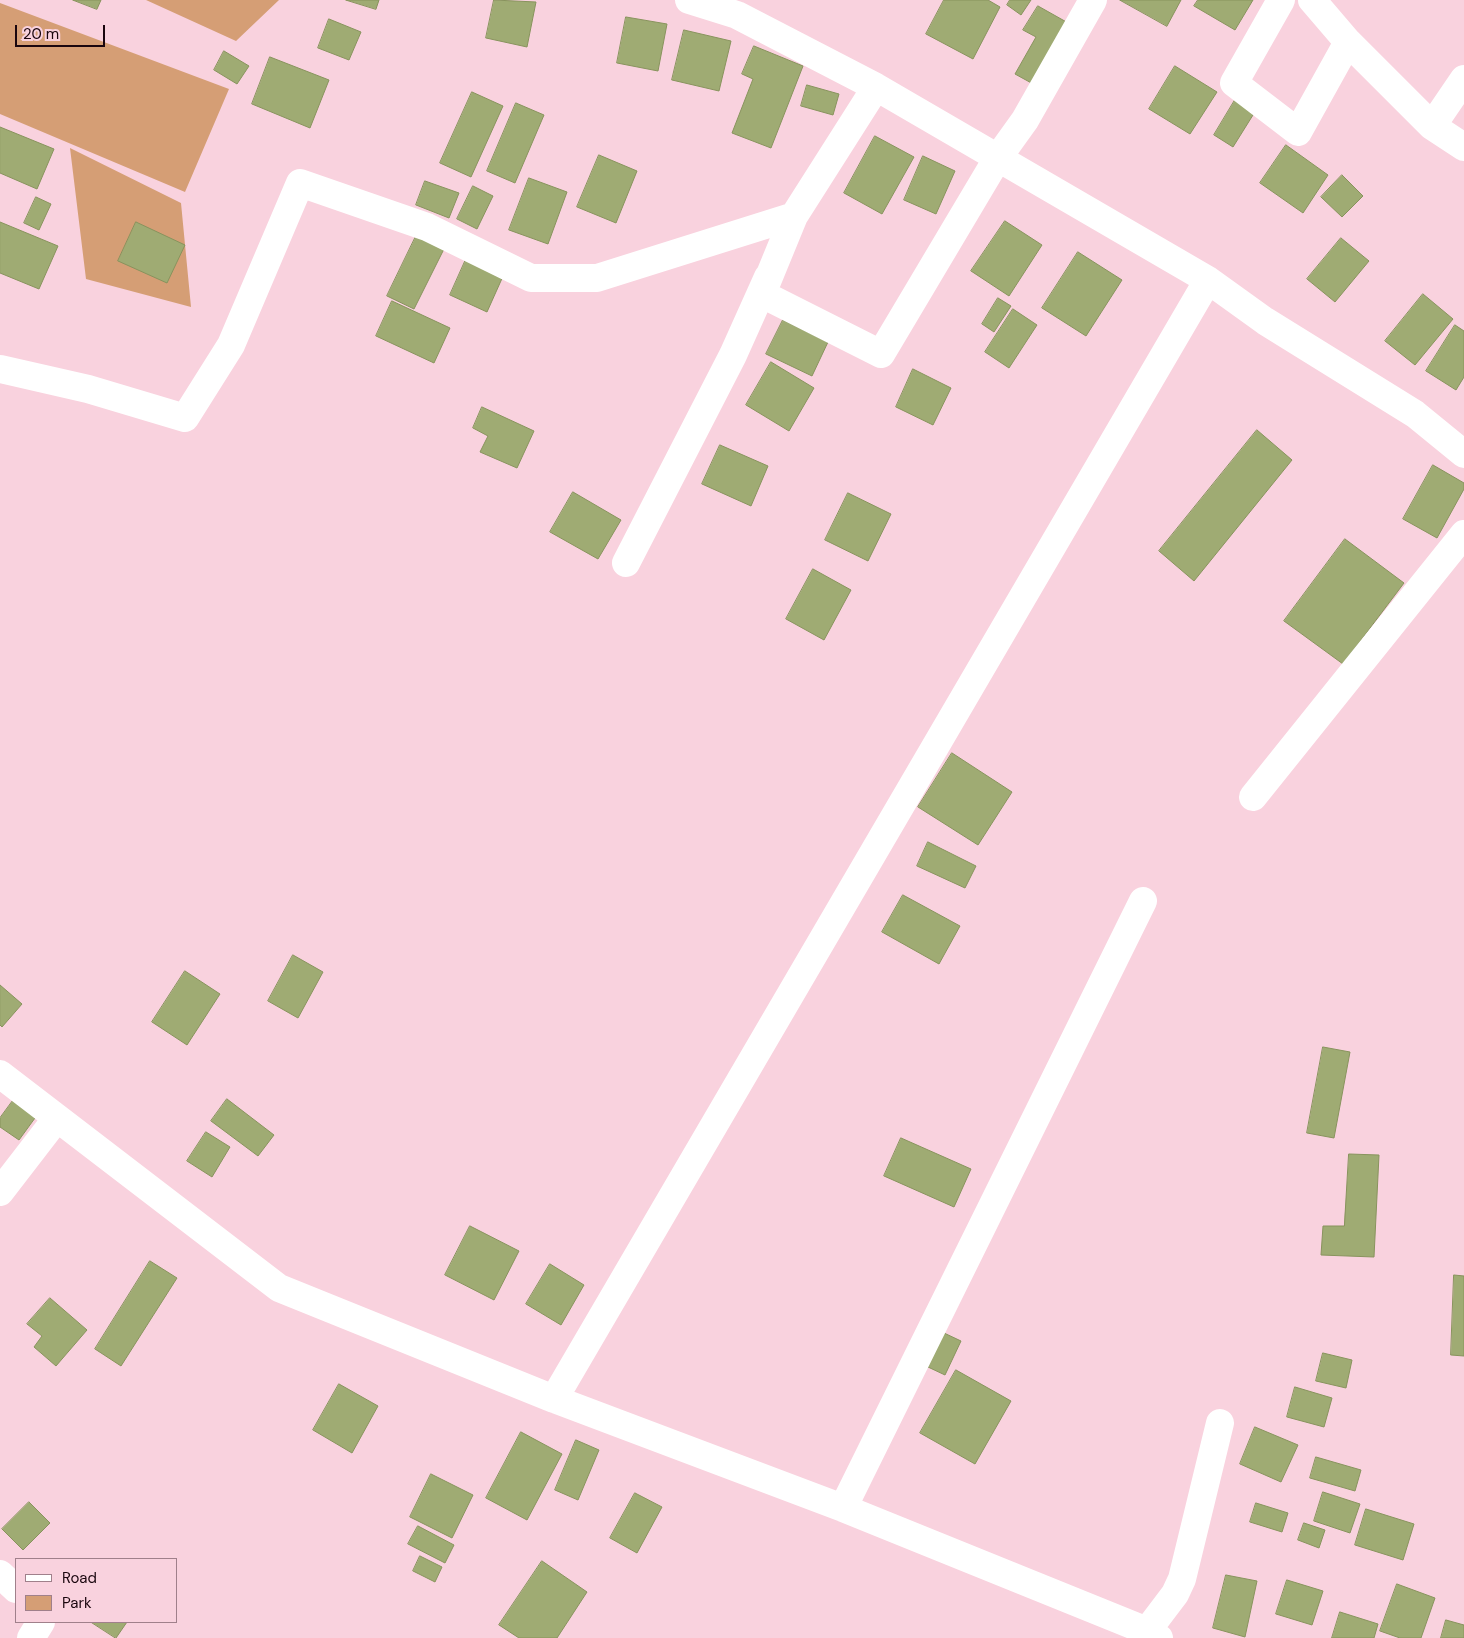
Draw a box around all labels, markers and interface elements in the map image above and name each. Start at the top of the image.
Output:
scale bar [18,15,108,47]
text: 20 m [23,24,59,44]
legend [15,1558,178,1623]
text: Road [62,1568,97,1588]
text: Park [62,1593,92,1613]

